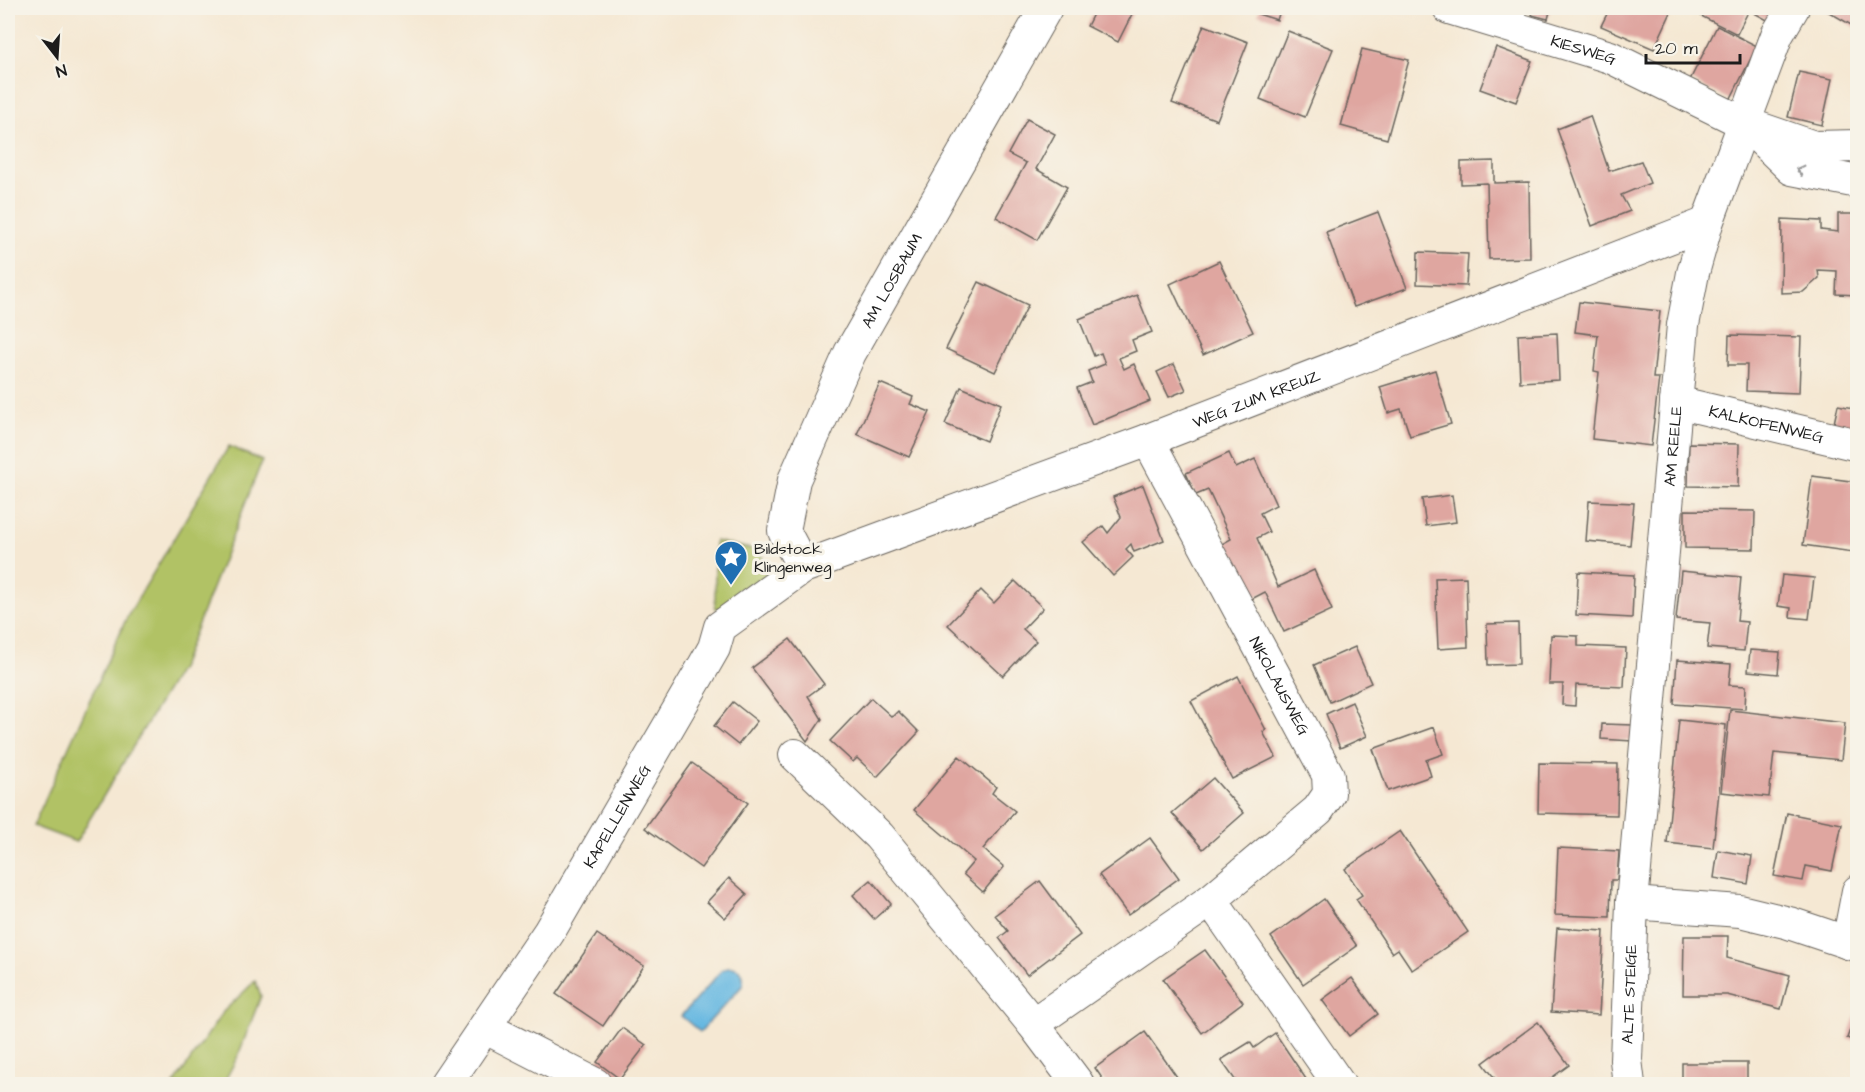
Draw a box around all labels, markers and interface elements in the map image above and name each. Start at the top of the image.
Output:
north arrow [27,27,87,87]
scale bar [1646,27,1740,65]
street label: KIESWEG [1548,30,1620,71]
text: 20 m [1655,36,1698,61]
text: N [53,58,69,82]
one-way arrow [1795,164,1805,177]
street label: AM LOSBAUM [856,229,928,332]
street label: WEG ZUM KREUZ [1190,364,1324,434]
street label: KALKOFENWEG [1707,400,1826,449]
street label: AM REELE [1659,404,1688,487]
place label: Bildstock Klingenweg [754,538,831,579]
place icon: Bildstock Klingenweg [713,539,749,586]
street label: NIKOLAUSWEG [1244,633,1315,739]
street label: KAPELLENWEG [579,760,656,872]
street label: ALTE STEIGE [1617,943,1642,1045]

